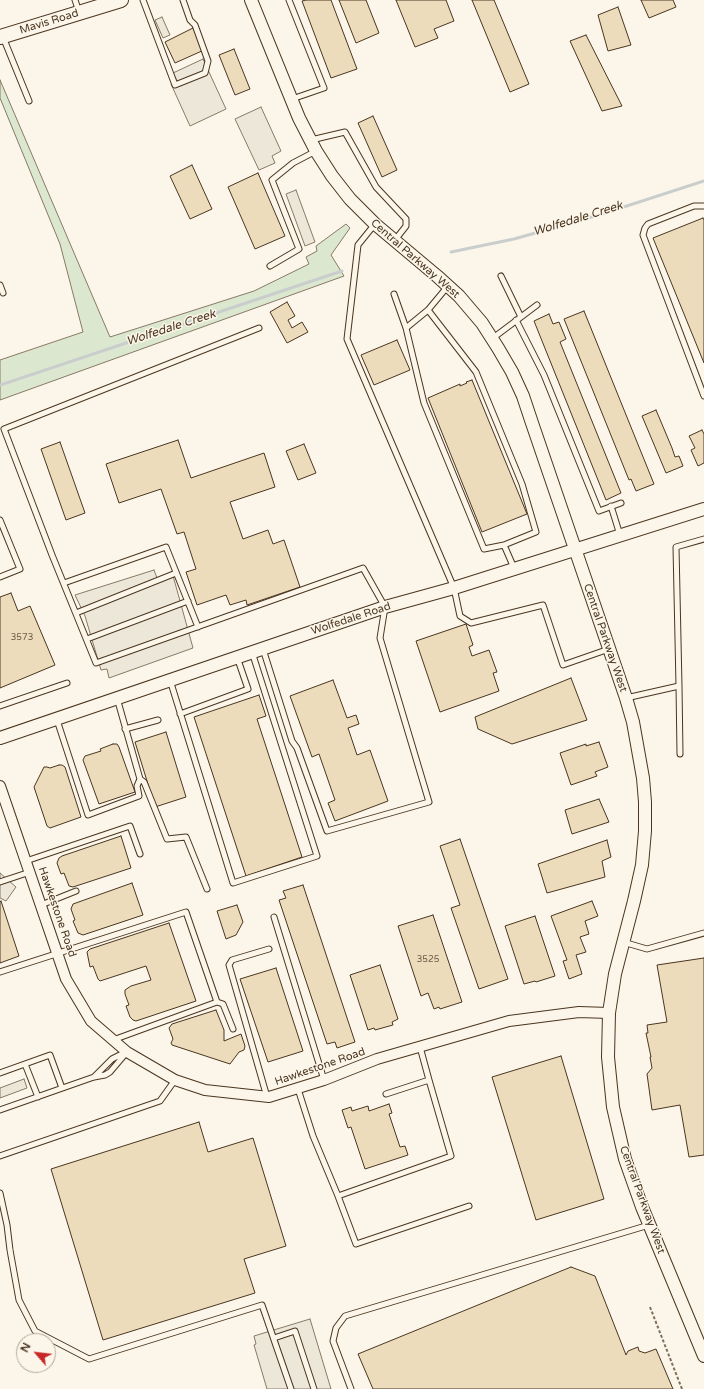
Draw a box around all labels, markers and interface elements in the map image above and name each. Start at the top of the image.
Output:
street label: Mavis Road [18,7,80,37]
water label: Wolfedale Creek [531,199,625,239]
street label: Central Parkway West [368,217,462,301]
water label: Wolfedale Creek [125,307,217,349]
street label: Central Parkway West [580,582,630,694]
street label: Wolfedale Road [310,600,392,638]
house number: 3573 [11,633,33,643]
street label: Hawkestone Road [35,865,79,959]
house number: 3525 [417,955,439,965]
street label: Hawkestone Road [273,1045,367,1089]
street label: Central Parkway West [616,1144,668,1256]
north arrow [16,1333,56,1373]
text: N [18,1341,34,1355]

